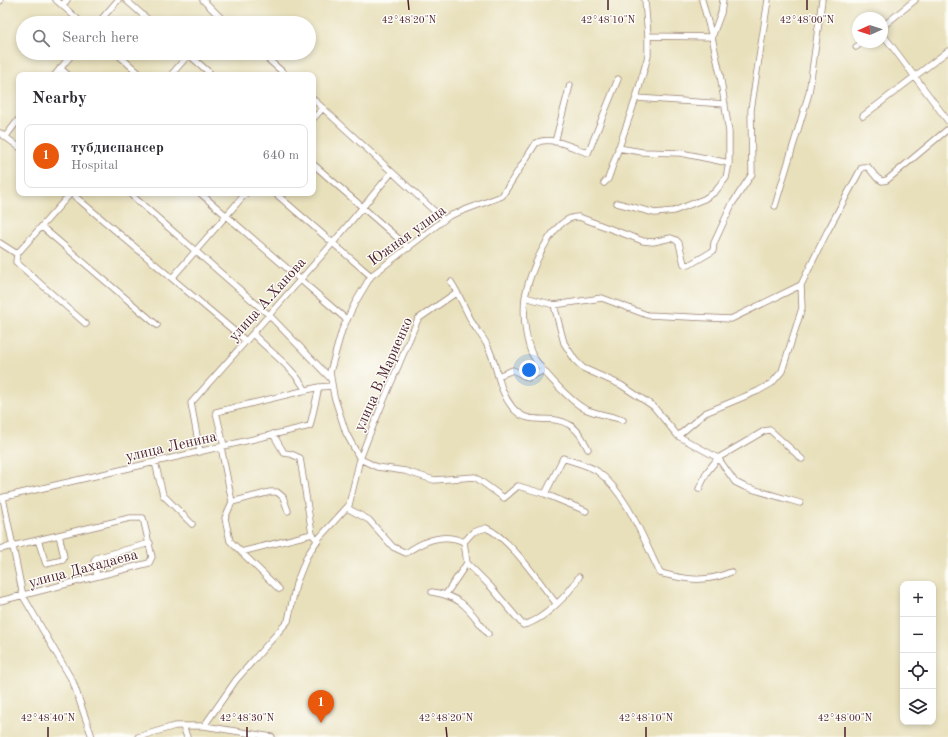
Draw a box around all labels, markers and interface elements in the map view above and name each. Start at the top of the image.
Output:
north arrow [852,12,888,48]
text: 42°48'20"N [382,15,437,25]
text: 42°48'10"N [581,15,636,25]
text: 42°48'00"N [780,15,835,25]
search box [16,16,316,60]
icon: search [30,27,52,49]
text: Search here [62,31,139,46]
text: Nearby [32,90,87,107]
text: тубдиспансер [71,141,164,156]
text: 1 [42,149,50,162]
text: 640 m [262,149,299,162]
text: Hospital [71,159,118,172]
street label: Южная улица [366,203,450,269]
street label: улица А.Ханова [227,255,310,345]
street label: улица В.Мариенко [352,315,416,434]
your location [519,360,539,380]
street label: улица Ленина [124,430,219,465]
street label: улица Дахадаева [27,547,140,591]
map controls [900,581,936,725]
button: + [900,581,936,617]
button: − [900,617,936,653]
button: locate [900,653,936,689]
button: layers [900,689,936,725]
pin: 1 [308,690,334,723]
text: 42°48'40"N [21,713,76,723]
text: 42°48'30"N [220,713,275,723]
text: 42°48'20"N [419,713,474,723]
text: 42°48'10"N [619,713,674,723]
text: 42°48'00"N [818,713,873,723]

